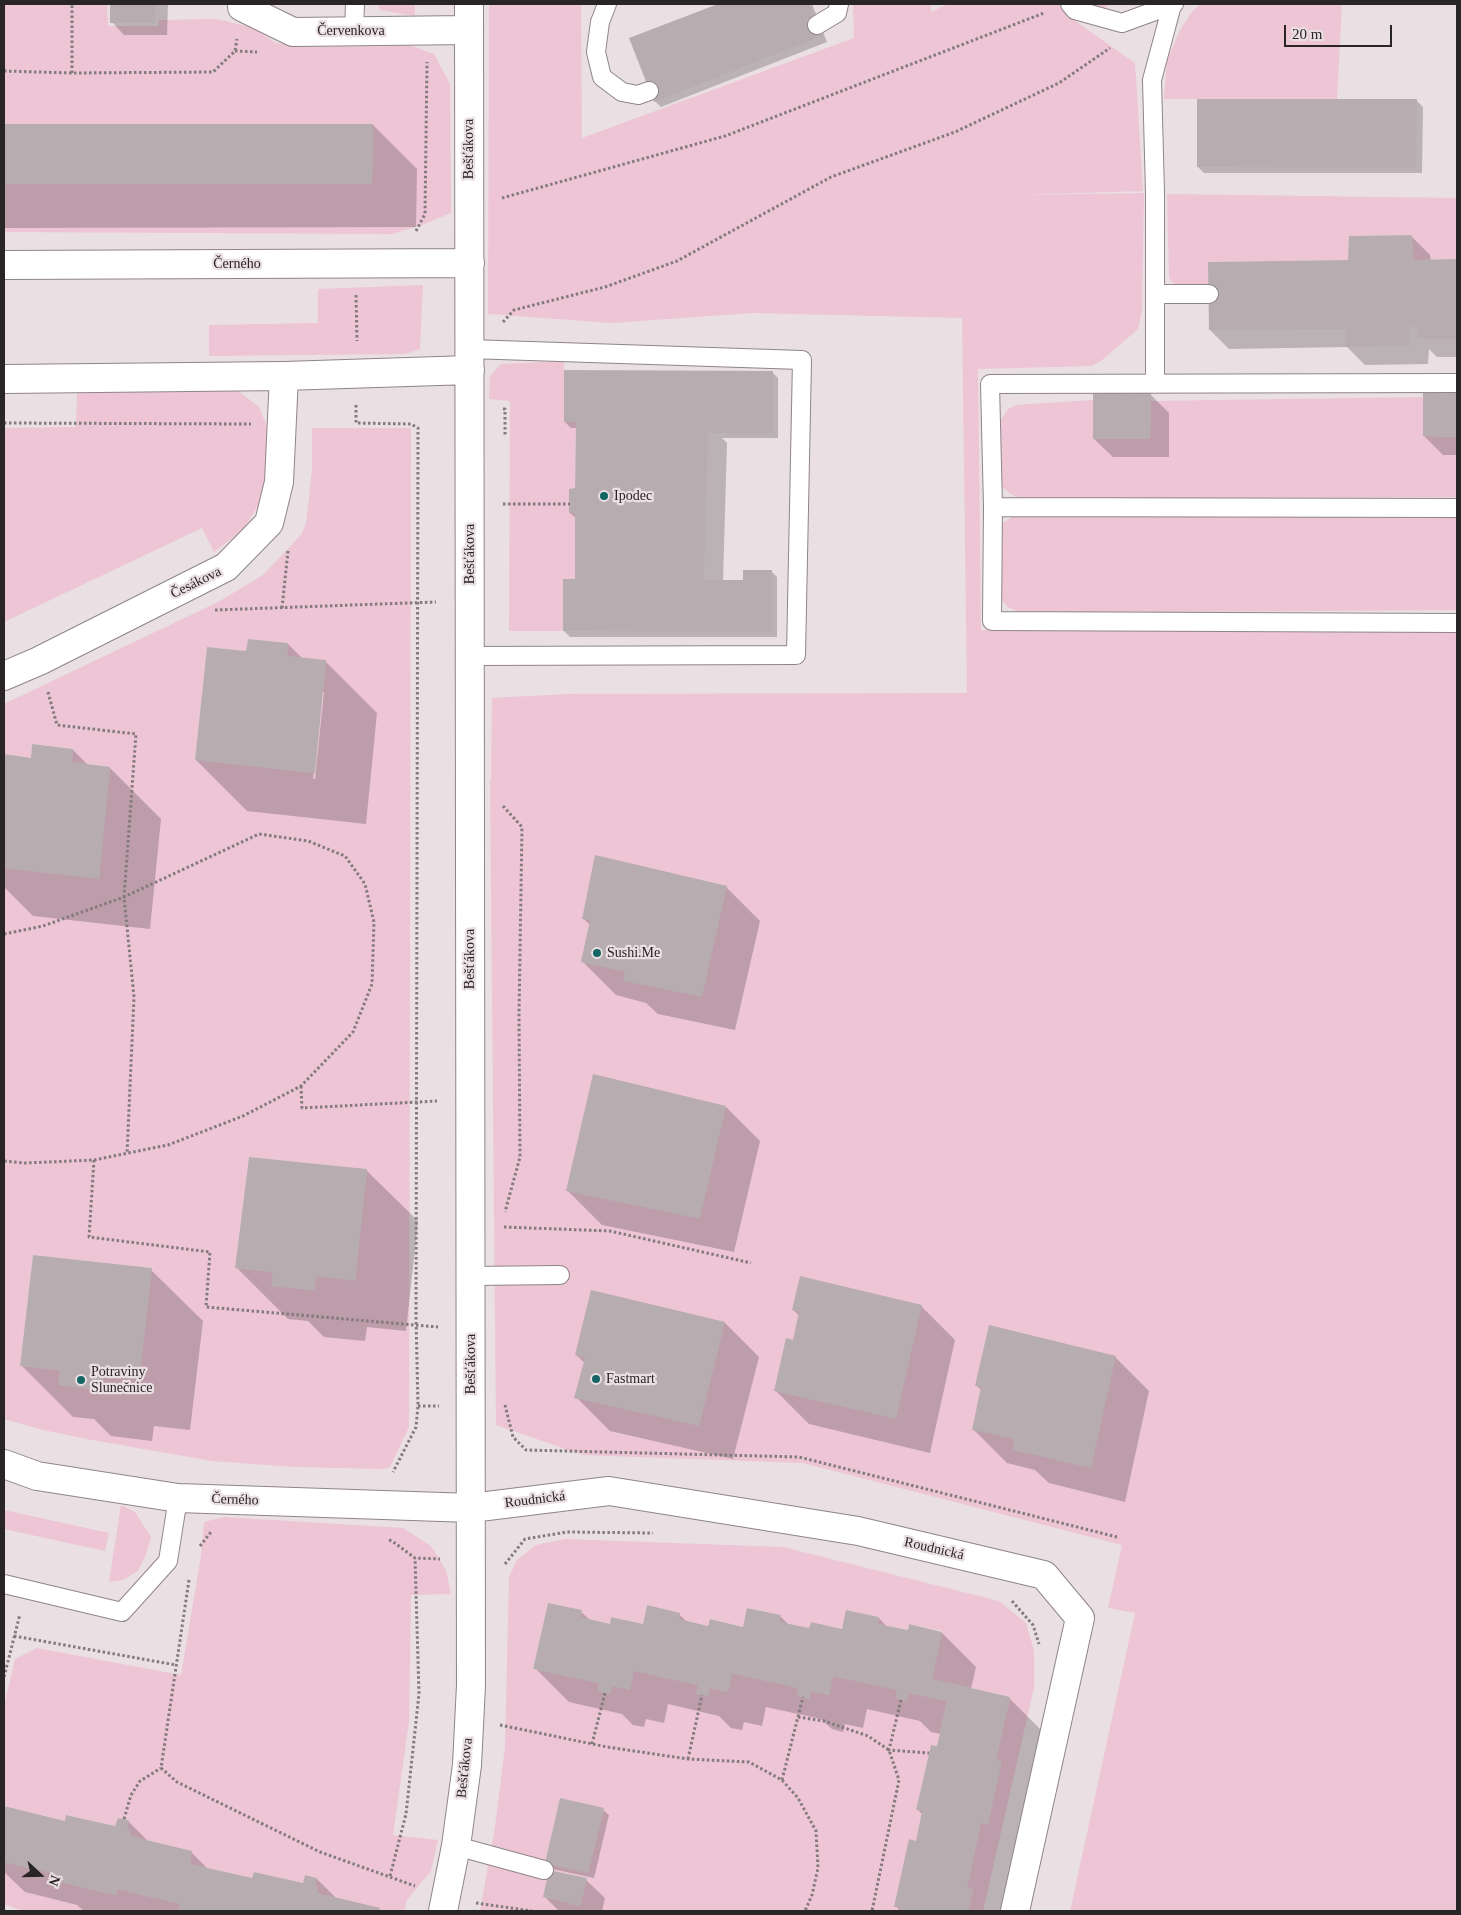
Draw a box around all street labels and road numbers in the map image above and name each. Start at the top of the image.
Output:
street label: Červenkova [317,23,385,39]
street label: Bešťákova [461,119,477,179]
street label: Černého [213,256,261,272]
street label: Bešťákova [462,524,478,584]
street label: Česákova [168,564,224,602]
street label: Bešťákova [462,929,478,989]
street label: Bešťákova [463,1334,479,1394]
street label: Roudnická [504,1488,566,1512]
street label: Černého [211,1491,259,1509]
street label: Roudnická [903,1534,965,1564]
street label: Bešťákova [453,1737,477,1799]

